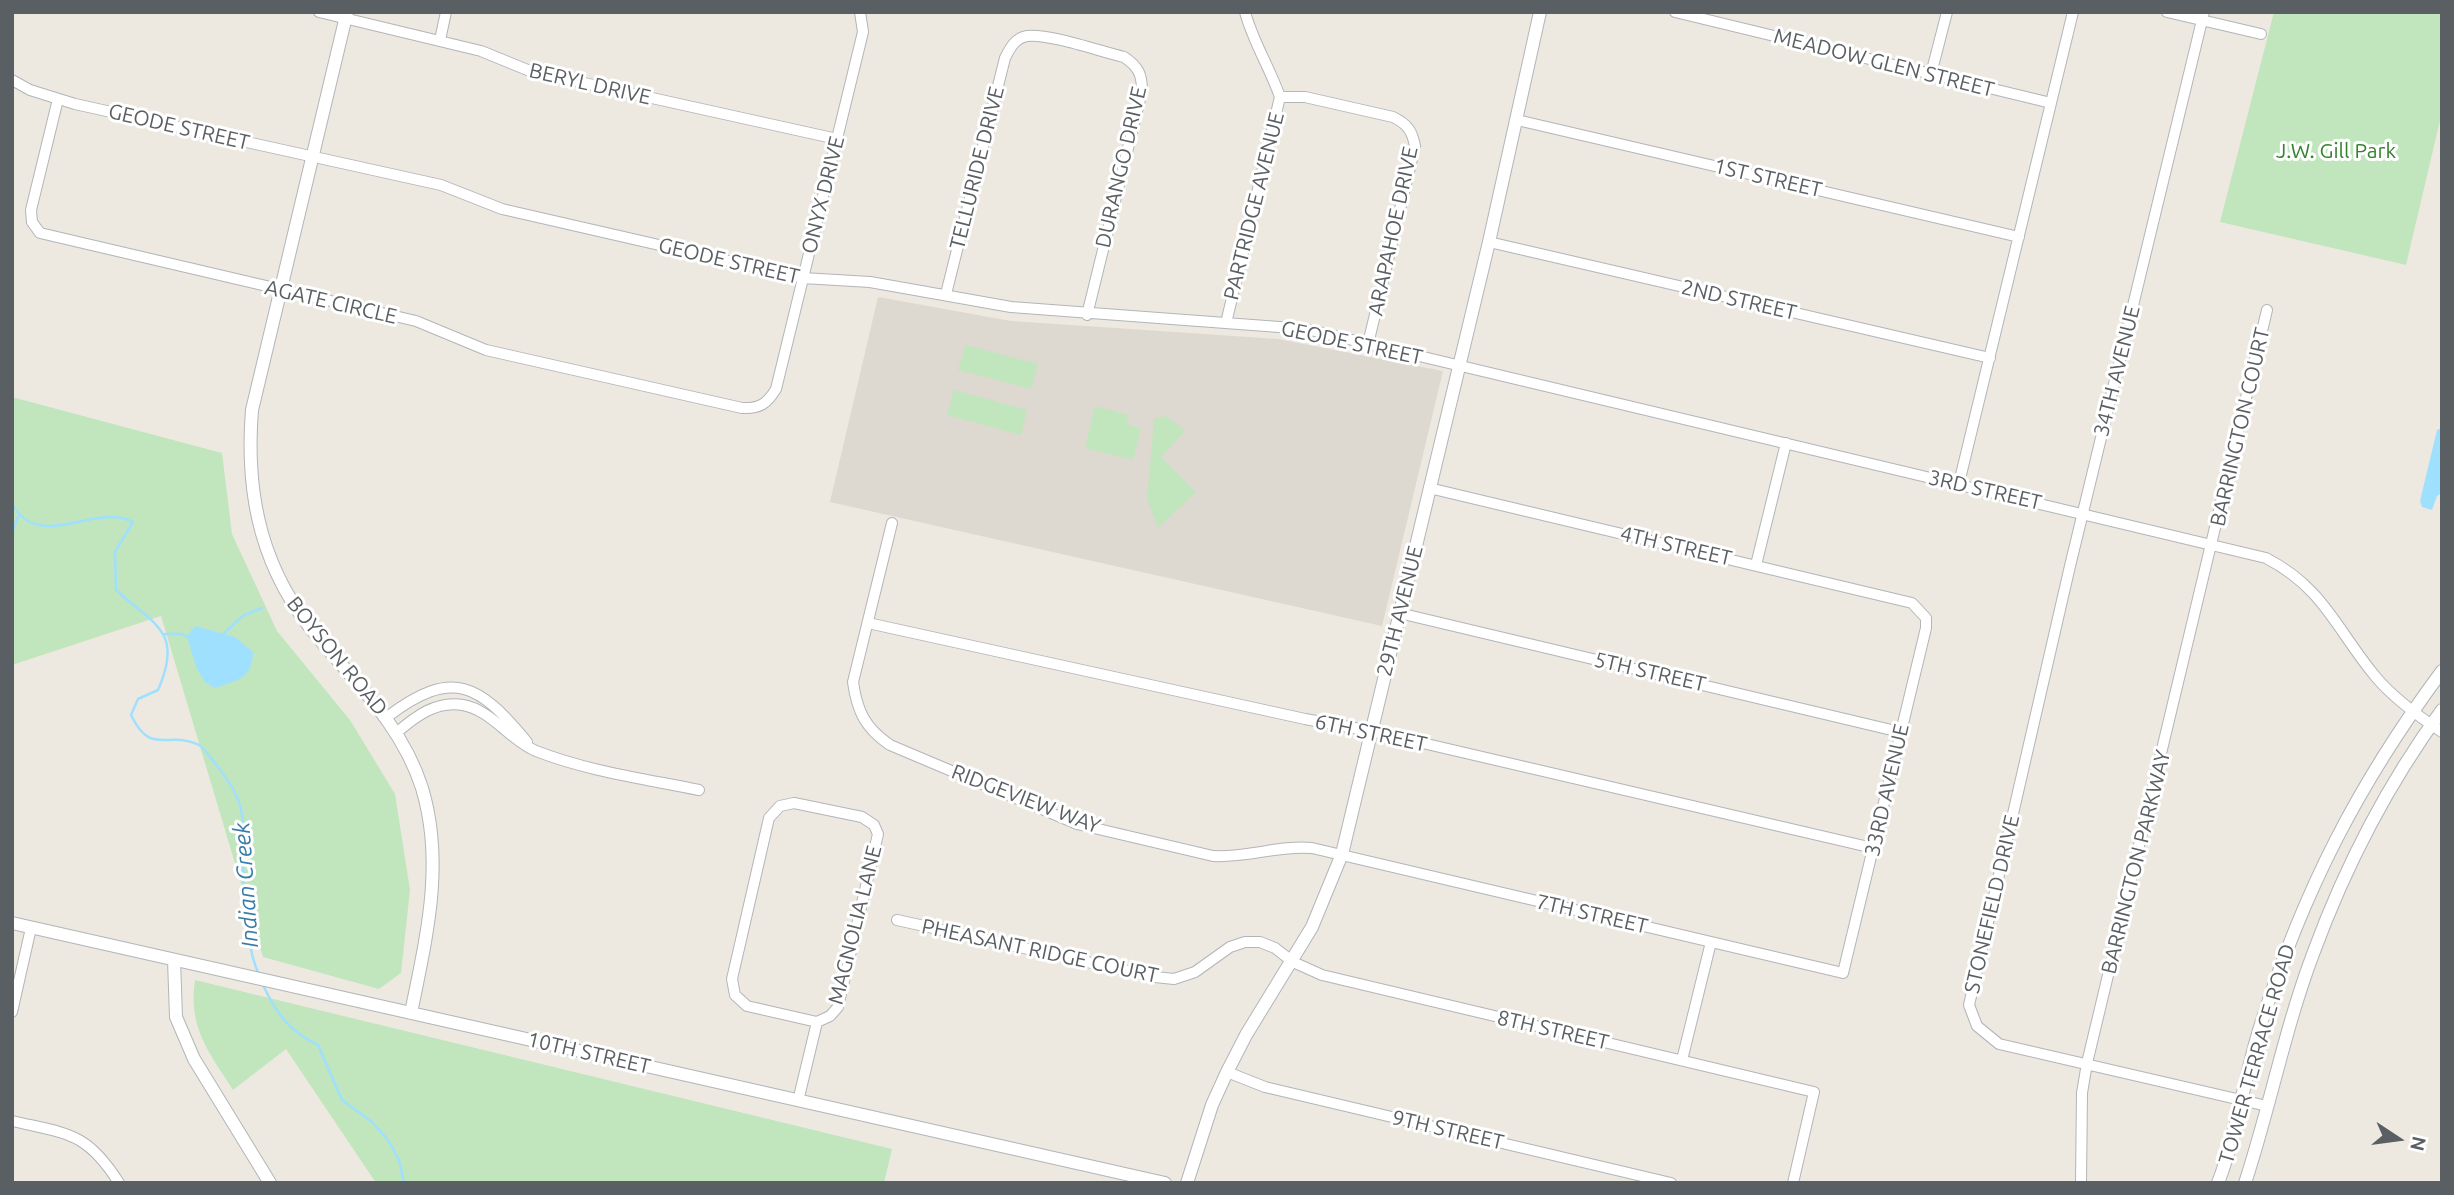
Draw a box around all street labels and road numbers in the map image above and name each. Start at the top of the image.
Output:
street label: MEADOW GLEN STREET [1771,23,1997,103]
street label: BERYL DRIVE [527,58,653,110]
street label: TELLURIDE DRIVE [945,84,1009,252]
street label: DURANGO DRIVE [1090,84,1152,250]
street label: GEODE STREET [106,99,252,155]
street label: PARTRIDGE AVENUE [1218,109,1290,303]
street label: ONYX DRIVE [796,134,850,256]
street label: ARAPAHOE DRIVE [1363,144,1423,318]
street label: 1ST STREET [1711,153,1825,203]
street label: GEODE STREET [656,233,802,289]
street label: AGATE CIRCLE [263,275,399,329]
street label: 2ND STREET [1679,275,1799,325]
street label: 34TH AVENUE [2089,303,2145,439]
street label: GEODE STREET [1279,316,1425,370]
street label: BARRINGTON COURT [2205,325,2275,529]
street label: 3RD STREET [1926,465,2044,515]
street label: 4TH STREET [1618,521,1734,571]
street label: 29TH AVENUE [1372,543,1428,679]
street label: BOYSON ROAD [281,591,393,721]
street label: 5TH STREET [1592,647,1708,697]
street label: 6TH STREET [1313,709,1429,757]
street label: 33RD AVENUE [1860,721,1914,859]
street label: BARRINGTON PARKWAY [2096,747,2176,977]
street label: RIDGEVIEW WAY [948,759,1104,839]
street label: STONEFIELD DRIVE [1959,812,2025,996]
street label: MAGNOLIA LANE [823,843,887,1007]
street label: 7TH STREET [1534,889,1650,939]
street label: PHEASANT RIDGE COURT [919,914,1161,988]
street label: TOWER TERRACE ROAD [2214,941,2300,1167]
street label: 8TH STREET [1495,1005,1611,1055]
street label: 10TH STREET [525,1027,653,1079]
street label: 9TH STREET [1390,1105,1506,1155]

